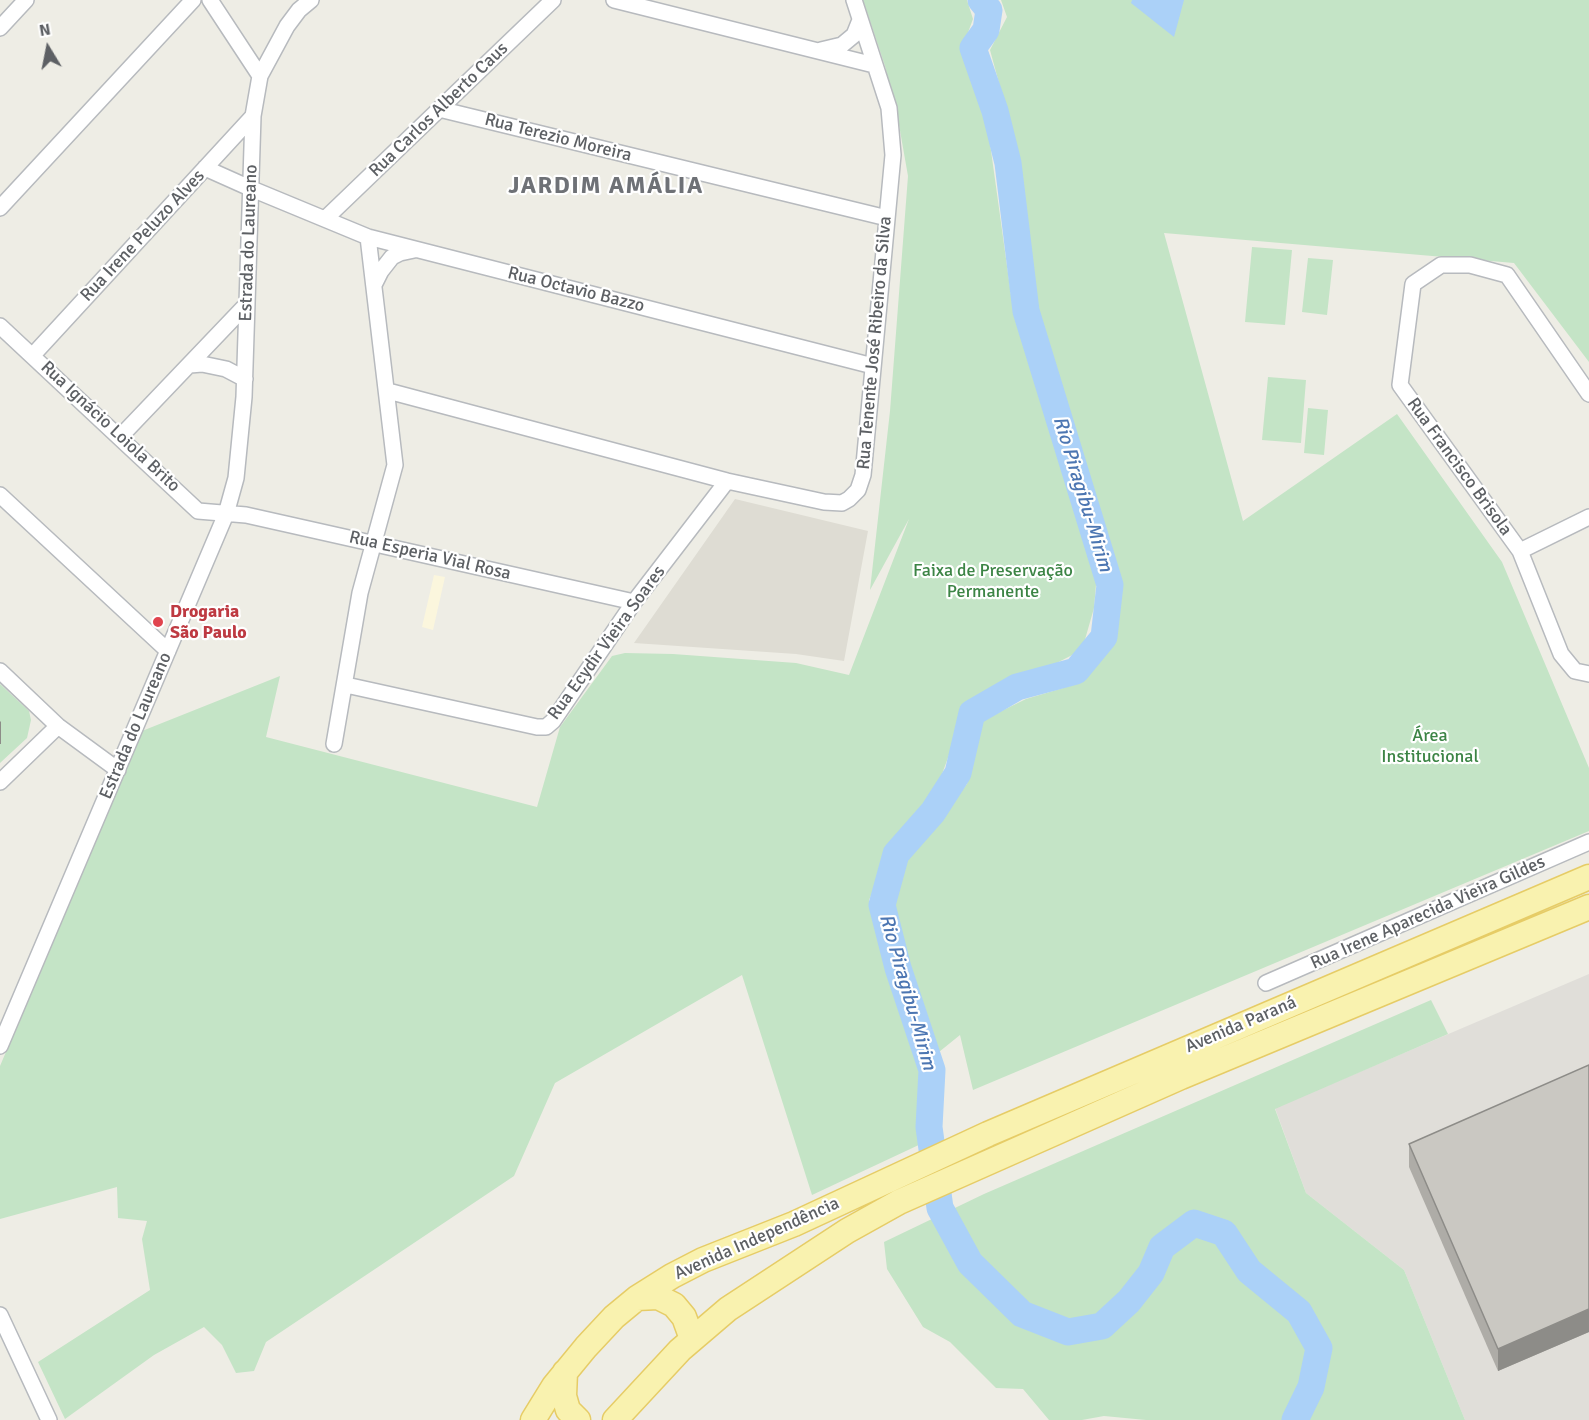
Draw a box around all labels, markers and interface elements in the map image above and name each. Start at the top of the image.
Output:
north arrow [18,18,78,78]
text: N [38,19,52,41]
street label: Rua Carlos Alberto Caus [365,38,513,182]
street label: Rua Terezio Moreira [482,109,634,167]
street label: Estrada do Laureano [235,164,263,322]
street label: Rua Irene Peluzo Alves [76,166,210,306]
district label: JARDIM AMÁLIA [508,173,704,201]
street label: Rua Tenente José Ribeiro da Silva [853,215,897,471]
street label: Rua Octavio Bazzo [505,263,647,317]
street label: Rua Ignácio Loiola Brito [36,357,184,497]
street label: Rua Francisco Brisola [1402,394,1516,540]
water label: Rio Piragibu-Mirim [1047,413,1117,575]
street label: Rua Esperia Vial Rosa [347,527,513,585]
park label: Faixa de Preservação Permanente [913,560,1073,602]
street label: Rua Ecydir Vieira Soares [544,562,670,724]
place label: Drogaria São Paulo [170,601,247,644]
marker: Drogaria São Paulo [151,615,165,629]
street label: Estrada do Laureano [95,649,177,803]
park label: Área Institucional [1381,725,1479,768]
street label: Rua Irene Aparecida Vieira Gildes [1307,851,1549,975]
water label: Rio Piragibu-Mirim [873,911,941,1073]
street label: Avenida Paraná [1182,992,1300,1058]
street label: Avenida Independência [671,1193,843,1285]

